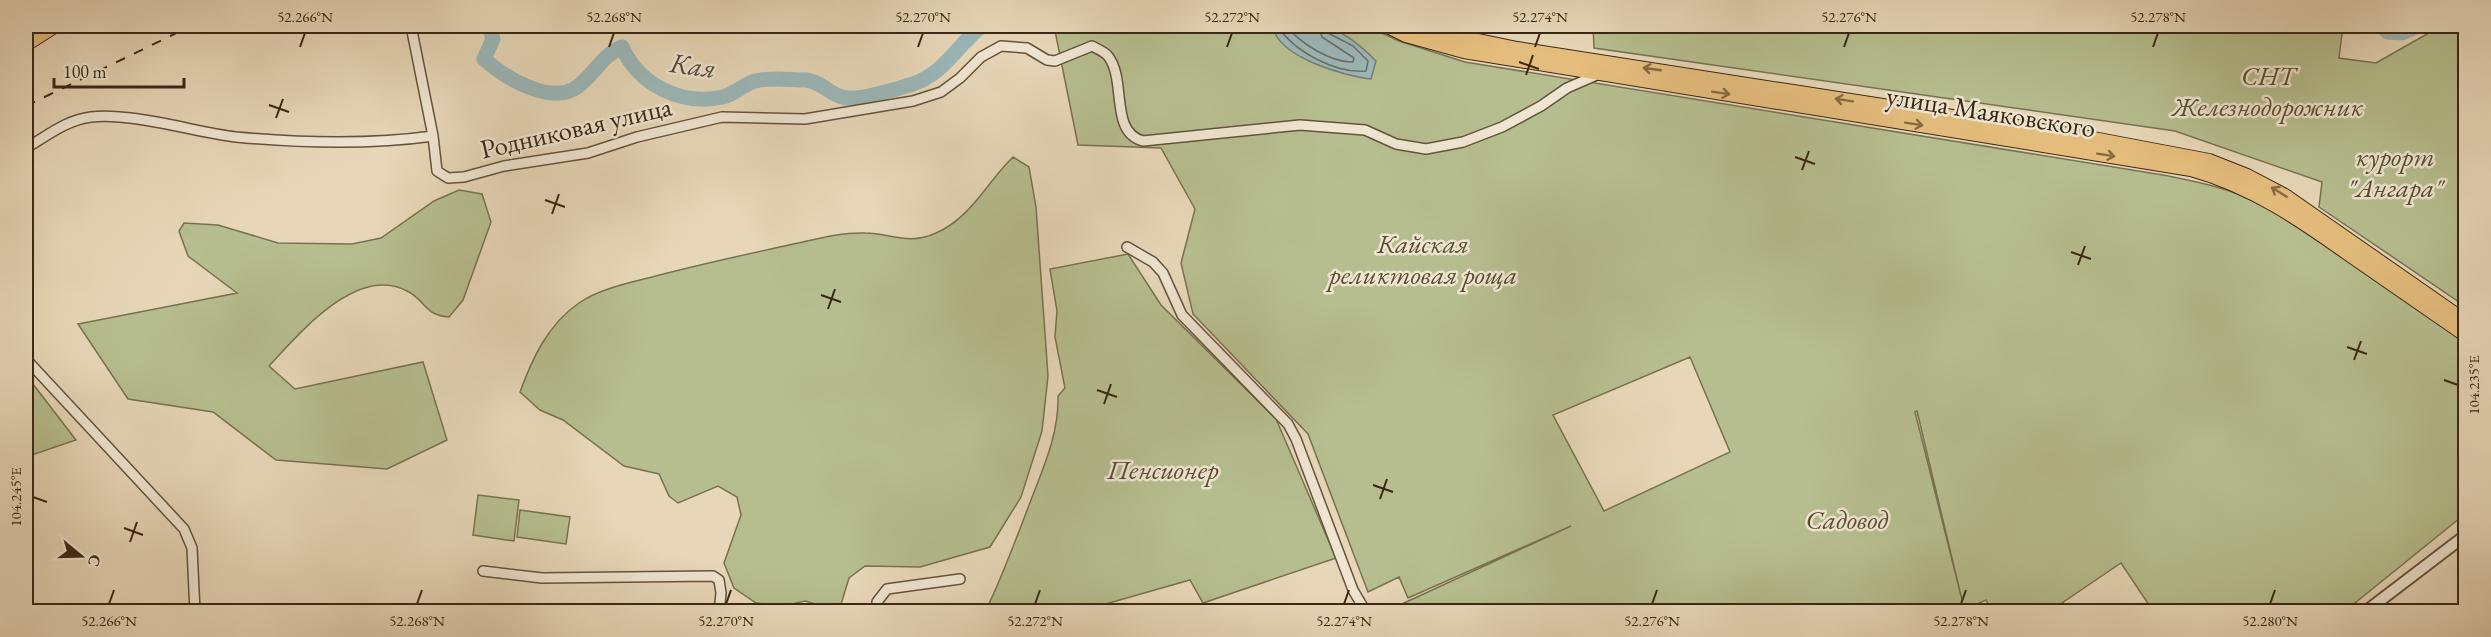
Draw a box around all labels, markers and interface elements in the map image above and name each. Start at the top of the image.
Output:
text: 52.266°N [277,7,333,26]
text: 52.268°N [586,7,642,26]
text: 52.270°N [895,7,951,26]
text: 52.272°N [1204,7,1260,26]
text: 52.274°N [1512,7,1568,26]
text: 52.276°N [1821,7,1877,26]
text: 52.278°N [2130,7,2186,26]
water label: Кая [667,44,718,86]
scale bar [54,51,184,89]
park label: СНТ Железнодорожник [2171,58,2364,124]
text: 100 m [63,60,107,83]
one-way arrow [1642,64,1662,75]
street label: улица Маяковского [1884,78,2098,145]
one-way arrow [1711,87,1730,98]
street label: Родниковая улица [477,88,675,167]
one-way arrow [1835,95,1855,106]
one-way arrow [1903,119,1923,130]
park label: курорт "Ангара" [2347,139,2446,205]
one-way arrow [2096,150,2115,161]
one-way arrow [2271,186,2288,199]
park label: Кайская реликтовая роща [1325,226,1517,292]
text: 104.235°E [2464,355,2483,415]
park label: Пенсионер [1106,452,1219,487]
text: 104.245°E [6,467,25,527]
park label: Садовод [1806,502,1889,537]
north arrow [51,526,111,586]
text: С [83,552,106,570]
text: 52.266°N [81,611,137,630]
text: 52.268°N [389,611,445,630]
text: 52.270°N [698,611,754,630]
text: 52.272°N [1007,611,1063,630]
text: 52.274°N [1316,611,1372,630]
text: 52.276°N [1624,611,1680,630]
text: 52.278°N [1933,611,1989,630]
text: 52.280°N [2242,611,2298,630]

